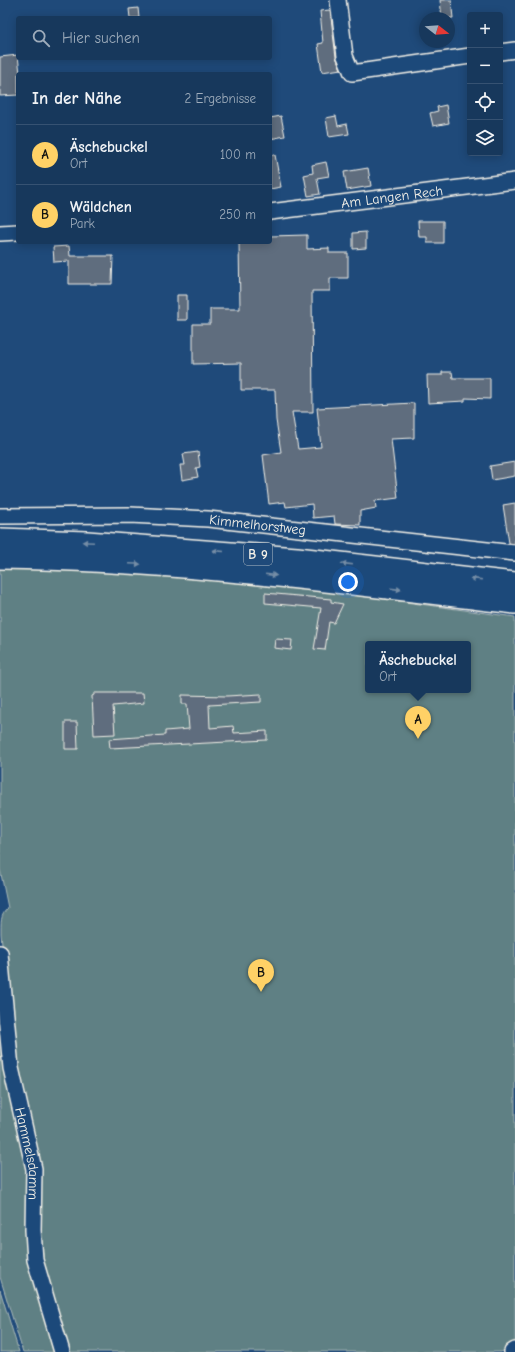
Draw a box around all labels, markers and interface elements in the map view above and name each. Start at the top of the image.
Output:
north arrow [419,12,455,48]
map controls [467,12,503,156]
button: + [467,12,503,48]
search box [16,16,272,60]
icon: search [30,27,52,49]
text: Hier suchen [62,29,140,47]
button: − [467,48,503,84]
button: locate [467,84,503,120]
text: In der Nähe [32,89,121,108]
text: 2 Ergebnisse [184,91,256,106]
button: layers [467,120,503,156]
text: Äschebuckel [70,138,148,156]
text: A [41,147,49,162]
text: 100 m [220,147,256,162]
text: Ort [70,156,87,171]
street label: Am Langen Rech [340,182,444,212]
text: Wäldchen [70,198,132,216]
text: B [41,207,49,222]
text: 250 m [219,207,256,222]
text: Park [70,216,95,231]
street label: Kimmelhorstweg [208,511,307,539]
one-way arrow [81,539,94,545]
road number: B 9 [244,543,272,565]
one-way arrow [212,548,224,554]
one-way arrow [129,560,141,567]
one-way arrow [341,560,353,567]
one-way arrow [264,571,277,578]
your location [338,572,358,592]
one-way arrow [470,576,482,582]
one-way arrow [390,586,402,592]
popup [365,641,471,693]
text: Äschebuckel [379,651,457,669]
text: Ort [379,669,396,684]
pin: A [405,706,431,739]
pin: B [248,959,274,992]
street label: Hammelsdamm [11,1106,42,1200]

